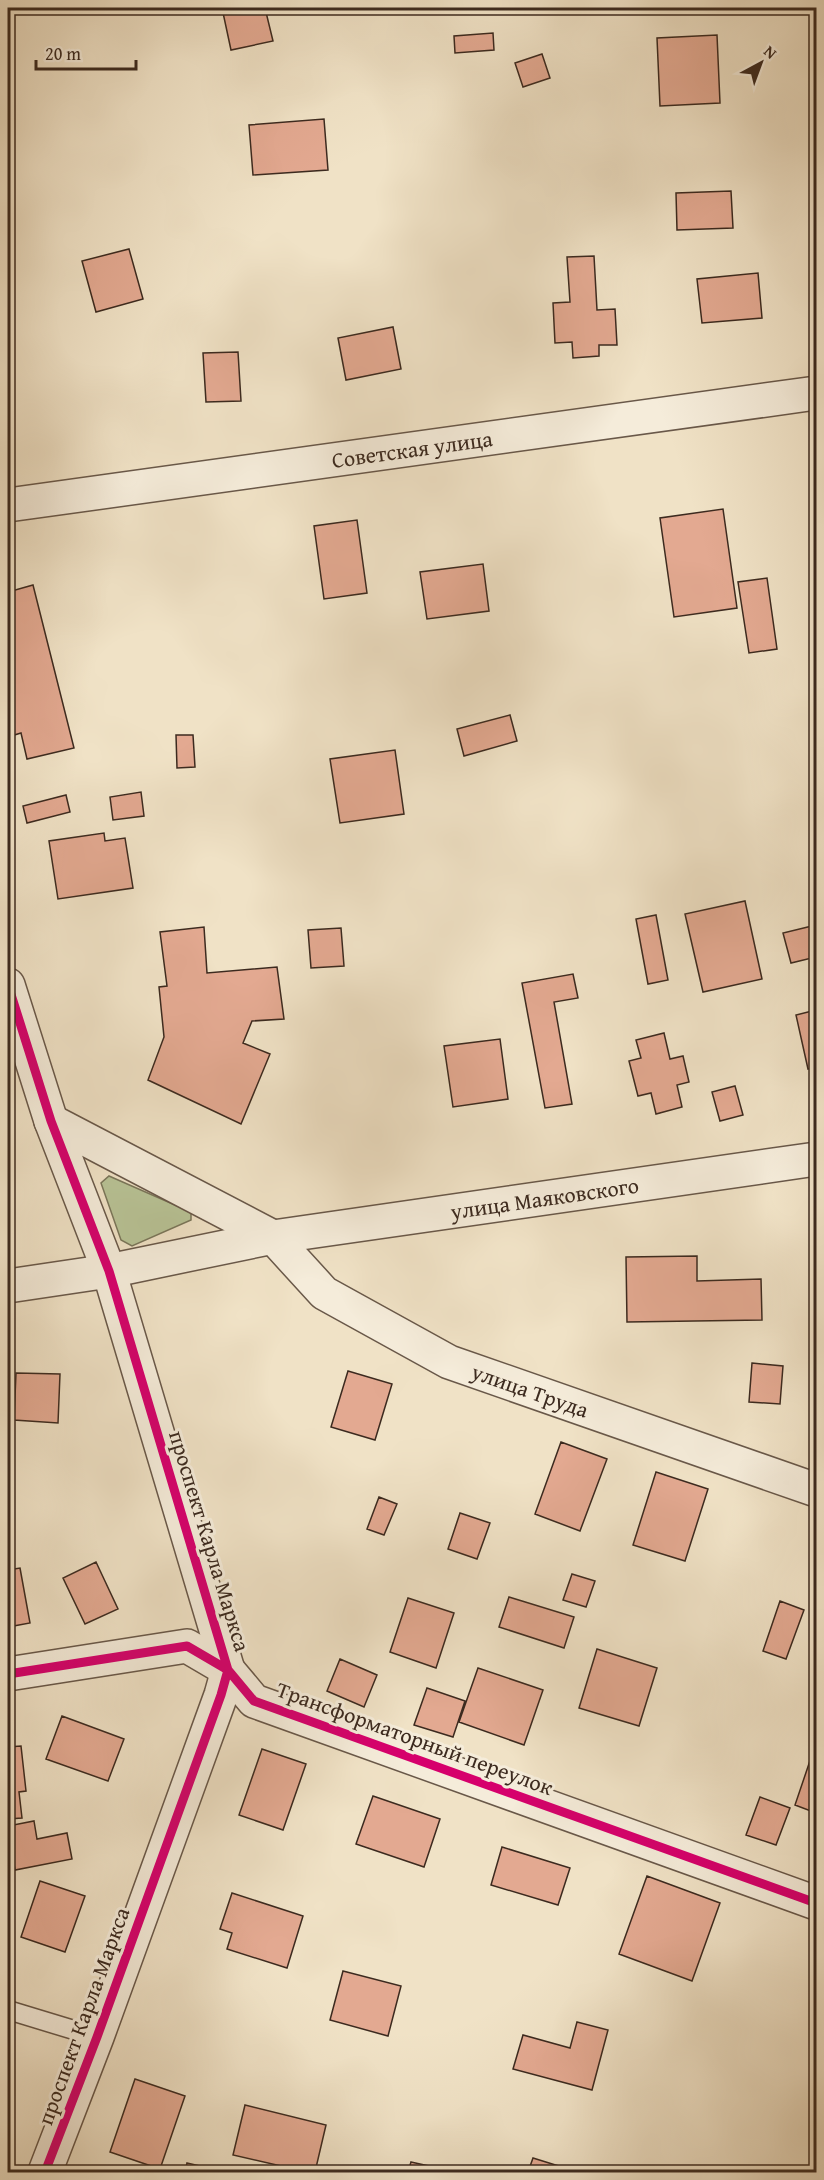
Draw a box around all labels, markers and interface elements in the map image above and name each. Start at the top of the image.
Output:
scale bar [36,33,136,71]
north arrow [731,33,791,93]
text: N [759,39,783,64]
text: 20 m [45,40,81,67]
street label: Советская улица [330,422,495,476]
street label: улица Маяковского [447,1169,641,1227]
street label: улица Труда [466,1355,594,1426]
street label: проспект Карла Маркса [161,1427,259,1656]
street label: Трансформаторный переулок [272,1673,558,1803]
street label: проспект Карла Маркса [29,1902,137,2129]

